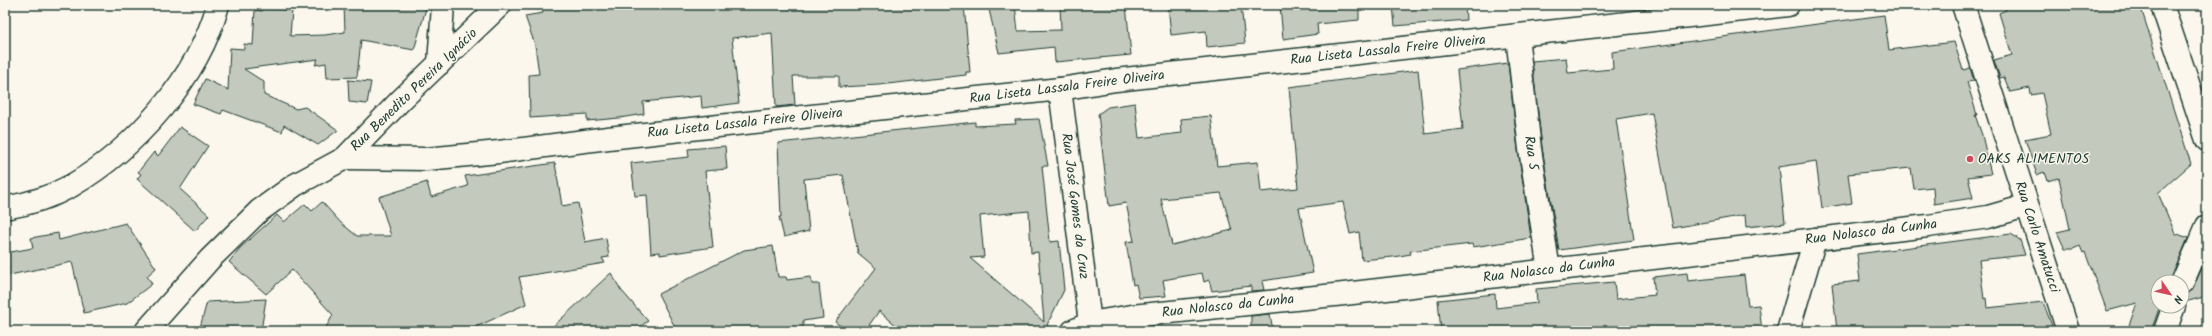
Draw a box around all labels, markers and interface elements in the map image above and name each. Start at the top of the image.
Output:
street label: Rua Benedito Pereira Ignácio [345,23,483,157]
street label: Rua Liseta Lassala Freire Oliveira [1289,29,1487,71]
street label: Rua Liseta Lassala Freire Oliveira [968,64,1166,110]
street label: Rua Liseta Lassala Freire Oliveira [646,102,844,144]
street label: Rua José Gomes da Cruz [1055,132,1095,280]
street label: Rua 5 [1518,134,1545,173]
place label: OAKS ALIMENTOS [1978,148,2090,170]
marker: OAKS ALIMENTOS [1965,154,1975,164]
street label: Rua Carlo Amatucci [2009,178,2066,296]
street label: Rua Nolasco da Cunha [1804,213,1938,251]
street label: Rua Nolasco da Cunha [1482,251,1616,289]
north arrow [2150,274,2190,314]
street label: Rua Nolasco da Cunha [1161,288,1295,324]
text: N [2168,291,2187,307]

